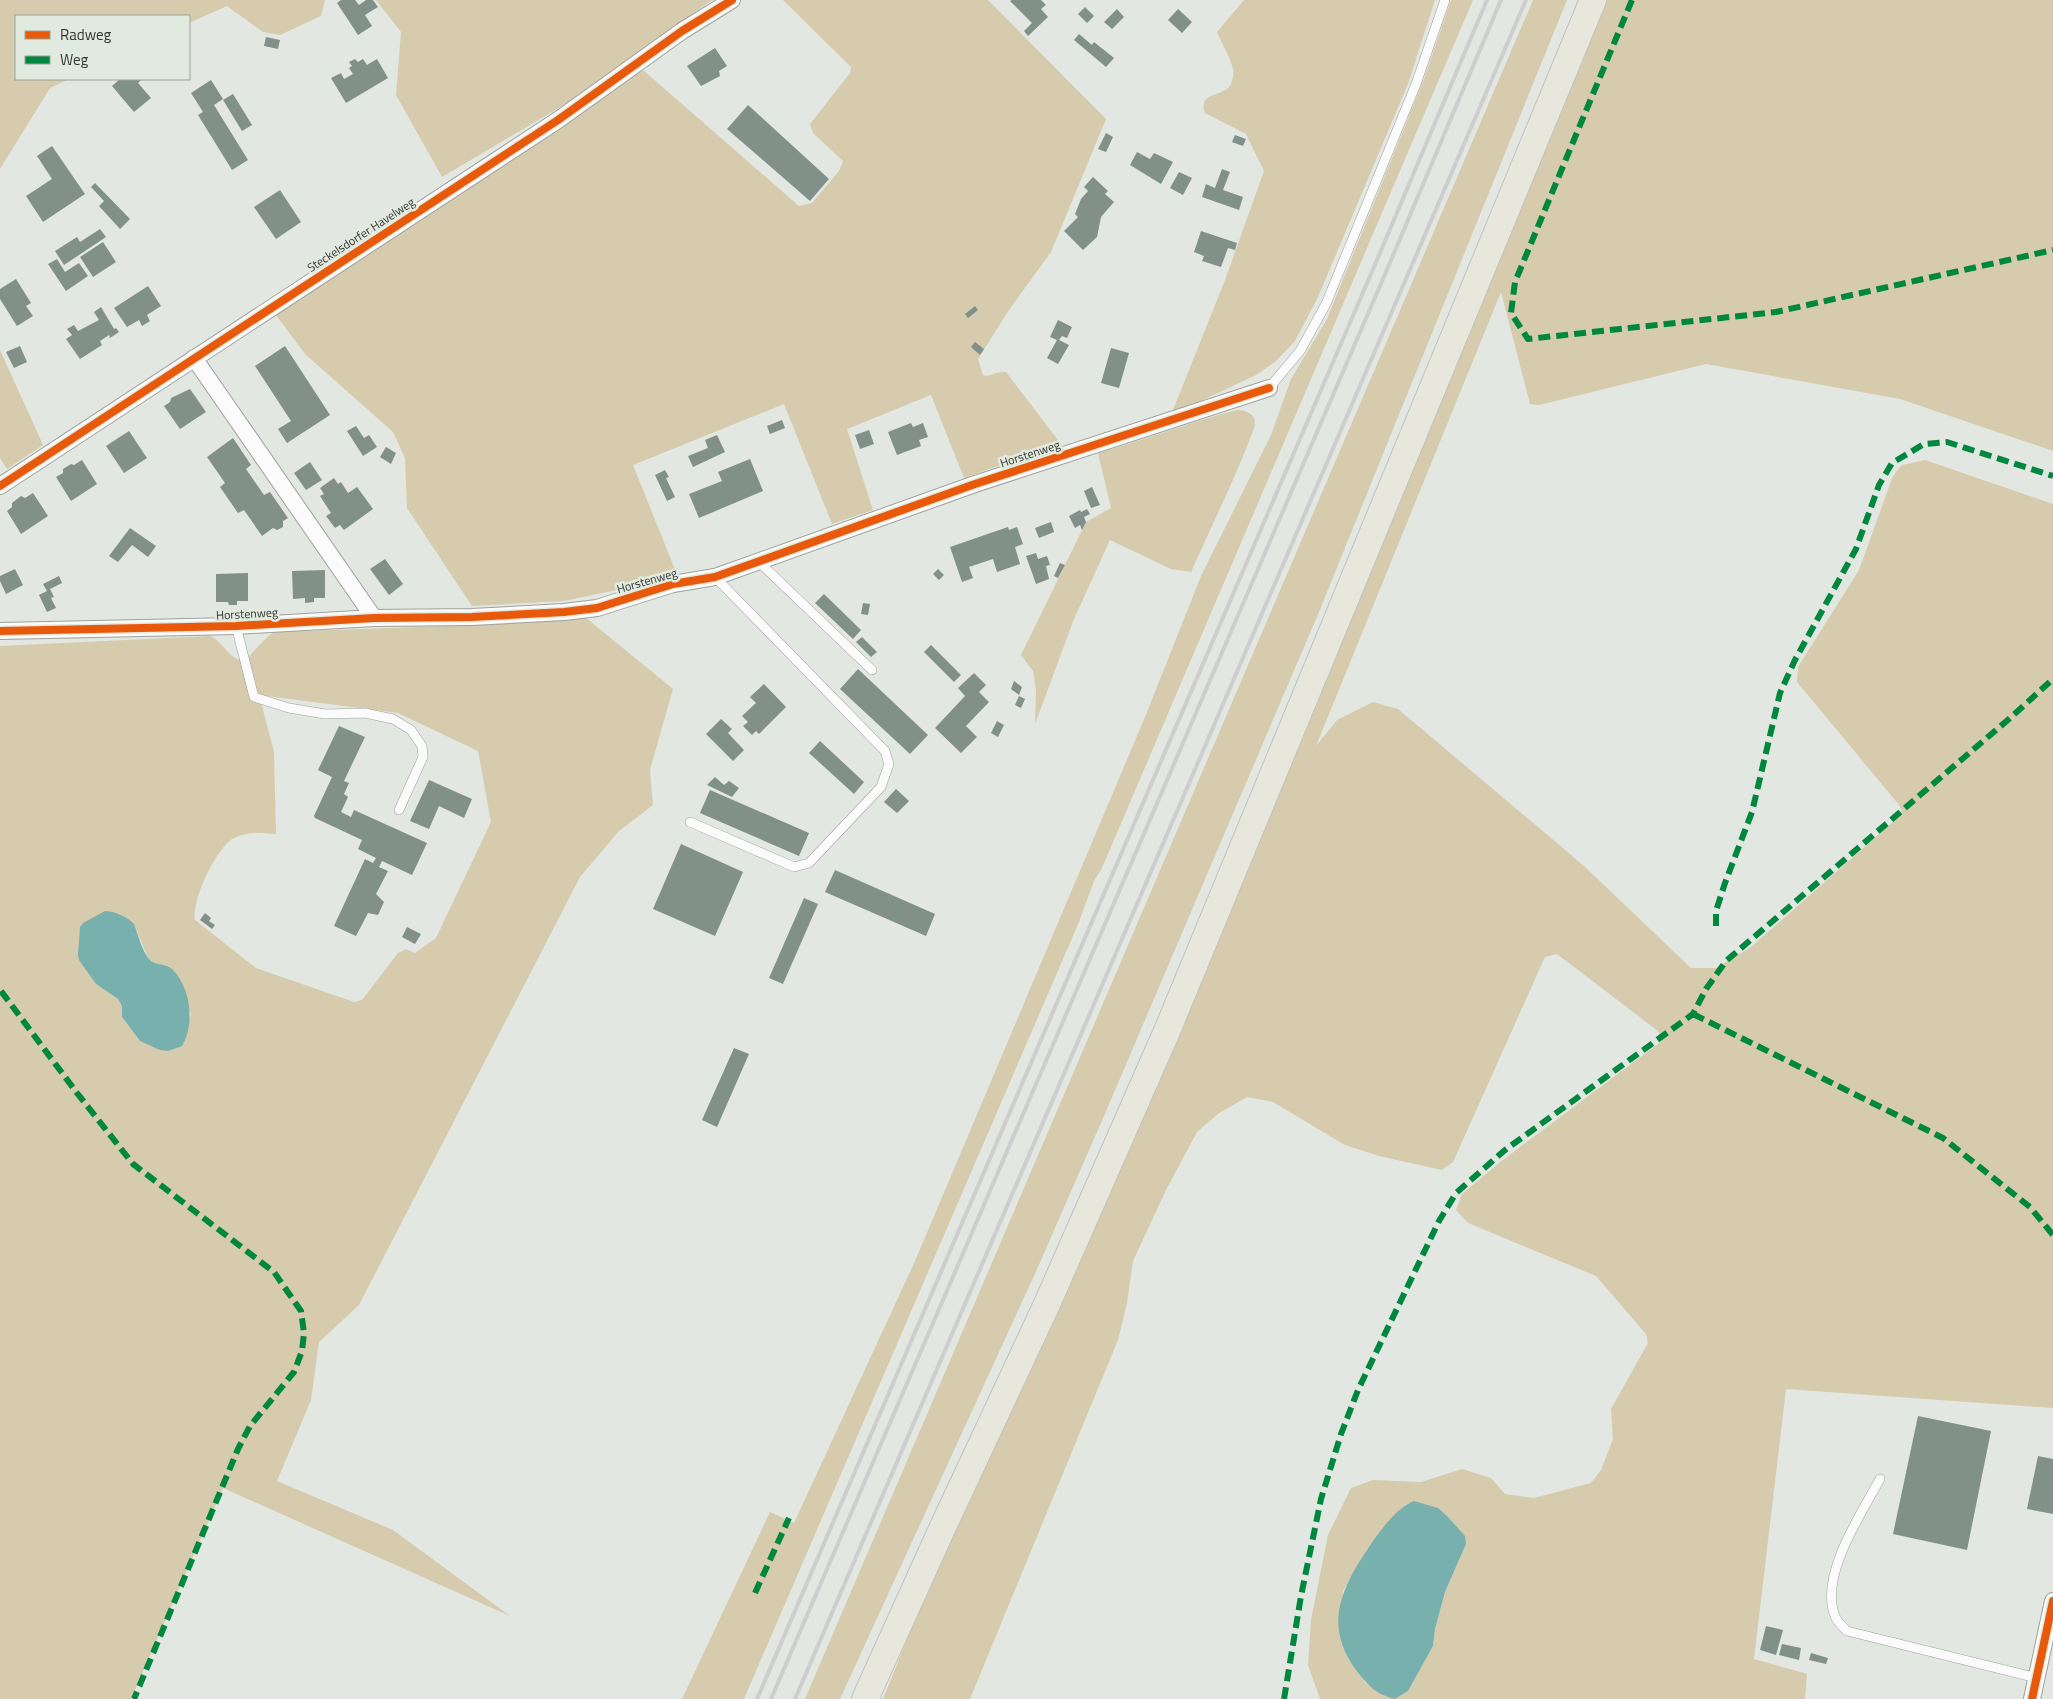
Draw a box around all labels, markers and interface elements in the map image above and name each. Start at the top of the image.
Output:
legend [15,15,190,80]
text: Radweg [60,23,112,46]
text: Weg [60,48,89,71]
street label: Steckelsdorfer Havelweg [303,192,418,277]
street label: Horstenweg [997,435,1062,472]
street label: Horstenweg [614,563,679,598]
street label: Horstenweg [215,602,278,625]

